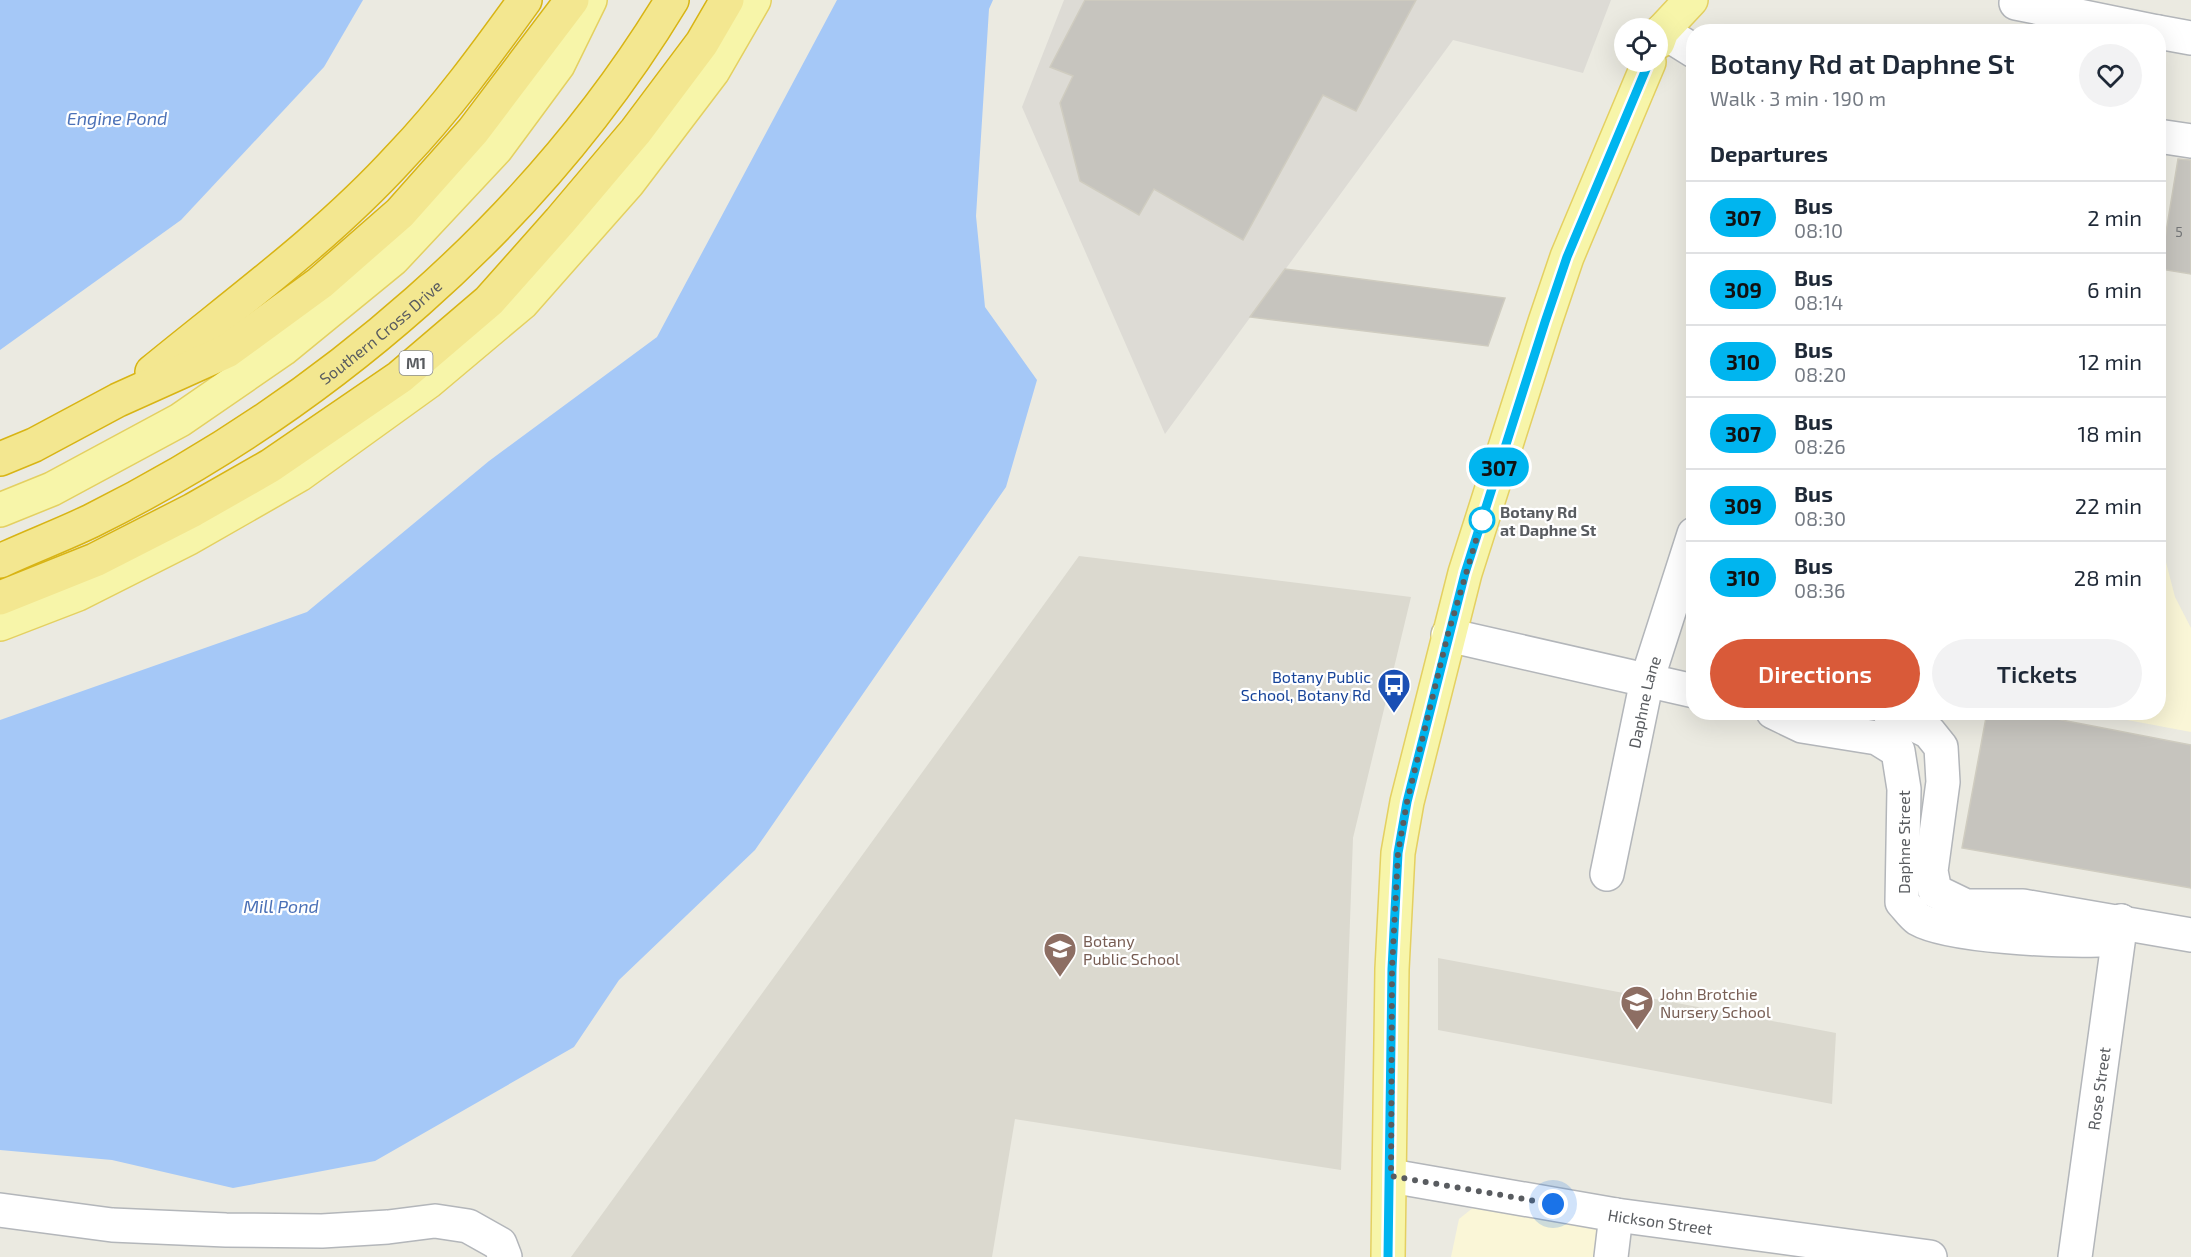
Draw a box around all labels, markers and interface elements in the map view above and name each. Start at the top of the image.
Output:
map controls [1614,18,1668,72]
button: locate [1614,18,1668,72]
button: heart [2079,44,2142,107]
text: Botany Rd at Daphne St [1710,46,2015,80]
text: Walk · 3 min · 190 m [1710,86,1886,110]
water label: Engine Pond [67,107,167,129]
text: Departures [1710,140,1828,166]
text: Bus [1794,192,1833,218]
text: 2 min [2087,204,2142,230]
text: 307 [1725,205,1761,230]
text: 08:10 [1794,218,1843,242]
house number: 5 [2175,223,2183,240]
text: Bus [1794,264,1833,290]
street label: Southern Cross Drive [315,275,445,387]
text: 6 min [2087,276,2142,302]
text: 309 [1724,277,1762,302]
text: 08:14 [1794,290,1843,314]
text: Bus [1794,336,1833,362]
text: 12 min [2078,348,2142,374]
text: 310 [1726,349,1760,374]
road number: M1 [400,351,432,375]
text: 08:20 [1794,362,1846,386]
text: Bus [1794,408,1833,434]
text: 18 min [2077,420,2142,446]
text: 307 [1725,421,1761,446]
text: 08:26 [1794,434,1846,458]
line badge: 307 [1464,448,1534,486]
text: 307 [1481,455,1517,480]
text: Bus [1794,480,1833,506]
text: 22 min [2075,492,2142,518]
text: 309 [1724,493,1762,518]
place label: Botany Rd at Daphne St [1500,502,1597,539]
text: 08:30 [1794,506,1846,530]
marker: Botany Rd at Daphne St [1469,507,1495,533]
text: Bus [1794,552,1833,578]
text: 28 min [2074,564,2142,590]
text: 310 [1726,565,1760,590]
text: 08:36 [1794,578,1845,602]
button: Directions [1710,639,1920,708]
button: Tickets [1932,639,2142,708]
street label: Daphne Lane [1624,653,1664,750]
place label: Botany Public School, Botany Rd [1241,667,1371,704]
bus stop icon: Botany Public School, Botany Rd [1376,667,1412,714]
street label: Daphne Street [1894,790,1913,894]
water label: Mill Pond [243,895,319,917]
school or university icon: Botany Public School [1042,931,1078,978]
place label: Botany Public School [1083,931,1180,968]
school or university icon: John Brotchie Nursery School [1619,984,1655,1031]
place label: John Brotchie Nursery School [1660,984,1771,1021]
street label: Rose Street [2083,1046,2113,1131]
your location [1538,1189,1568,1219]
street label: Hickson Street [1606,1204,1714,1237]

